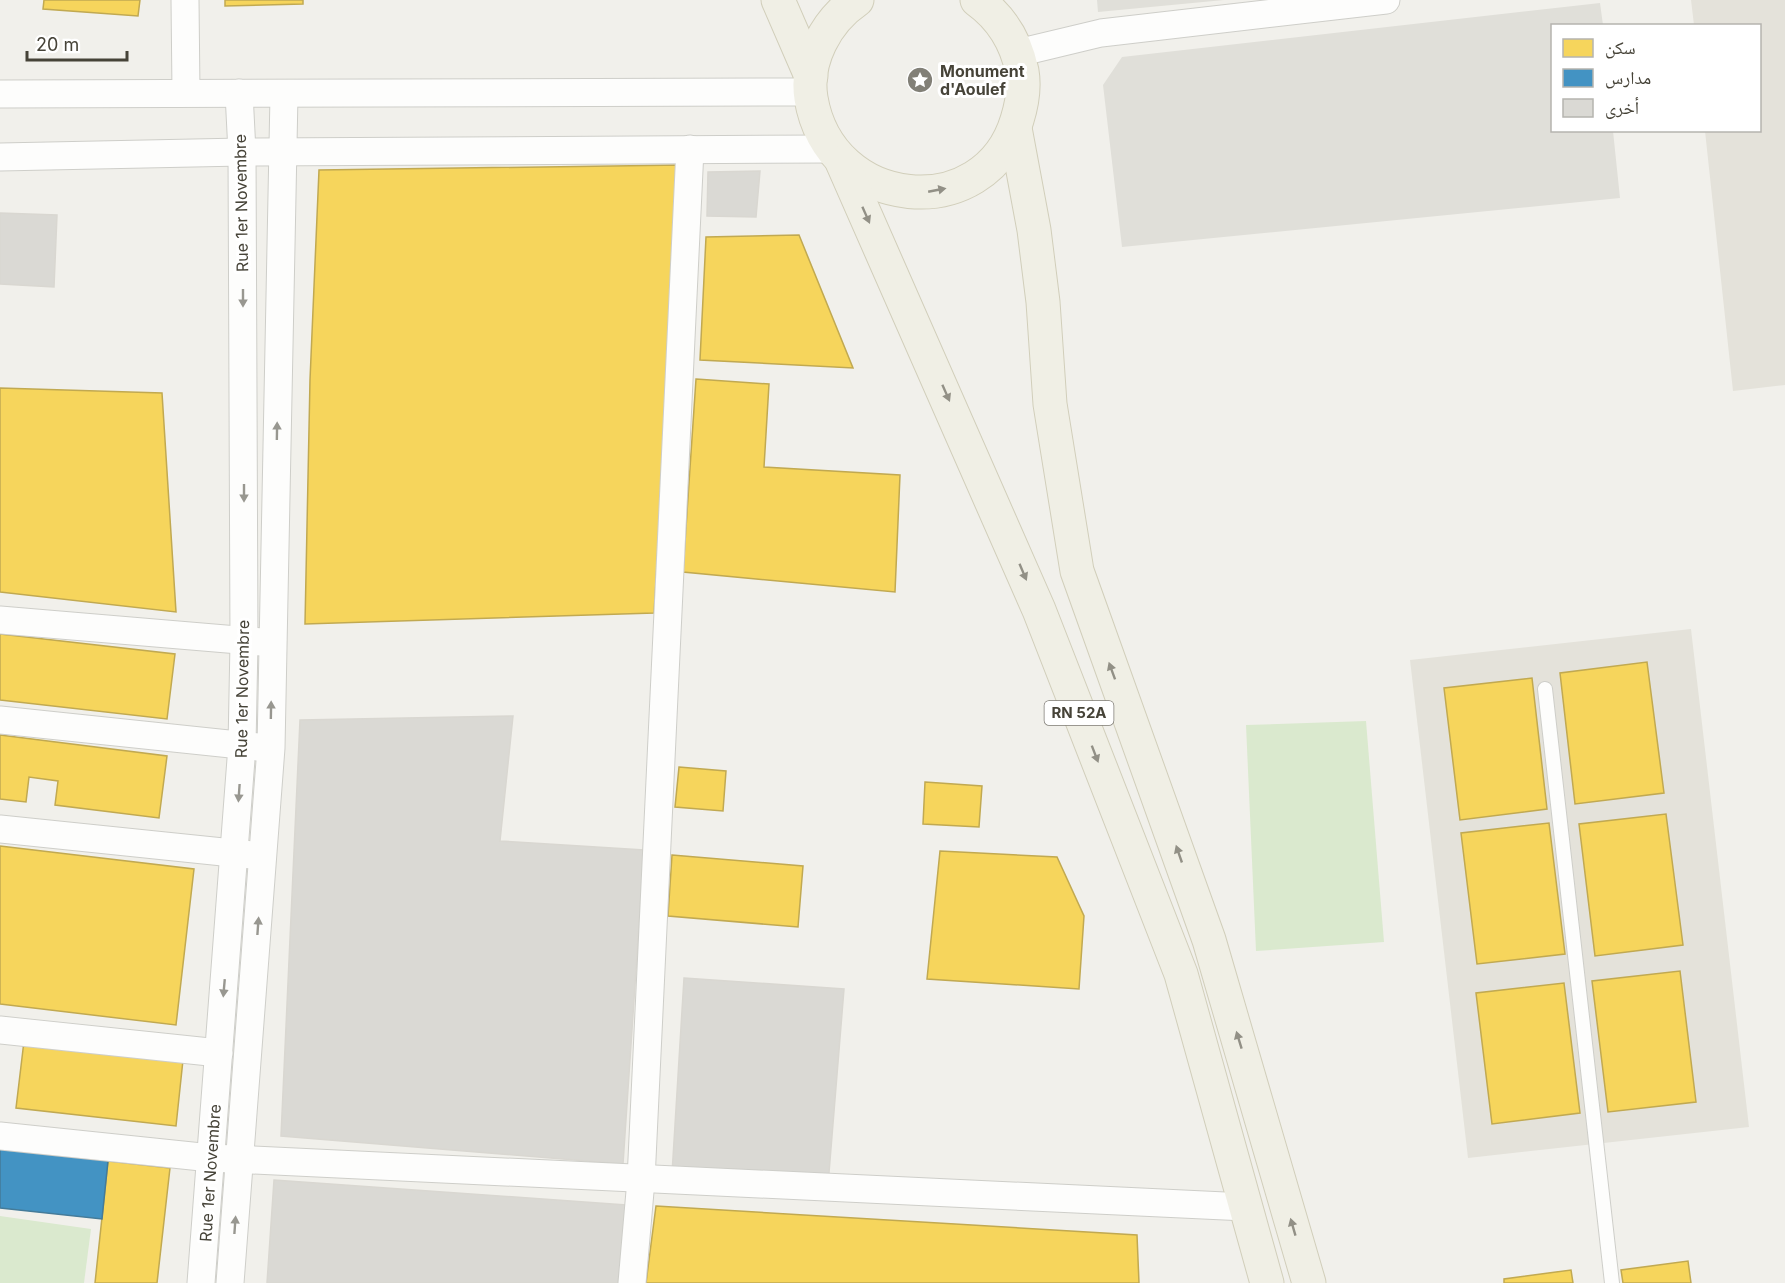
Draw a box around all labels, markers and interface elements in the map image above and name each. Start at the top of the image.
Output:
scale bar [27,24,128,62]
legend [1551,24,1761,132]
text: 20 m [36,34,79,55]
text: سكن [1605,37,1636,59]
place label: Monument d'Aoulef [940,61,1025,99]
place icon: Monument d'Aoulef [905,65,935,95]
text: مدارس [1605,67,1651,89]
text: أخرى [1605,97,1639,119]
street label: Rue 1er Novembre [230,134,252,272]
one-way arrow [927,185,946,194]
one-way arrow [861,207,871,225]
one-way arrow [238,289,247,308]
one-way arrow [941,385,951,403]
one-way arrow [272,422,282,441]
one-way arrow [239,484,249,503]
one-way arrow [1018,564,1028,582]
street label: Rue 1er Novembre [231,620,253,758]
one-way arrow [1106,662,1116,680]
one-way arrow [266,701,276,720]
road number: RN 52A [1044,701,1114,725]
one-way arrow [1090,745,1100,763]
one-way arrow [234,784,244,803]
one-way arrow [1173,845,1183,863]
one-way arrow [253,916,263,935]
one-way arrow [219,978,229,997]
one-way arrow [1234,1030,1243,1048]
street label: Rue 1er Novembre [195,1103,225,1243]
one-way arrow [230,1215,240,1234]
one-way arrow [1288,1218,1298,1236]

